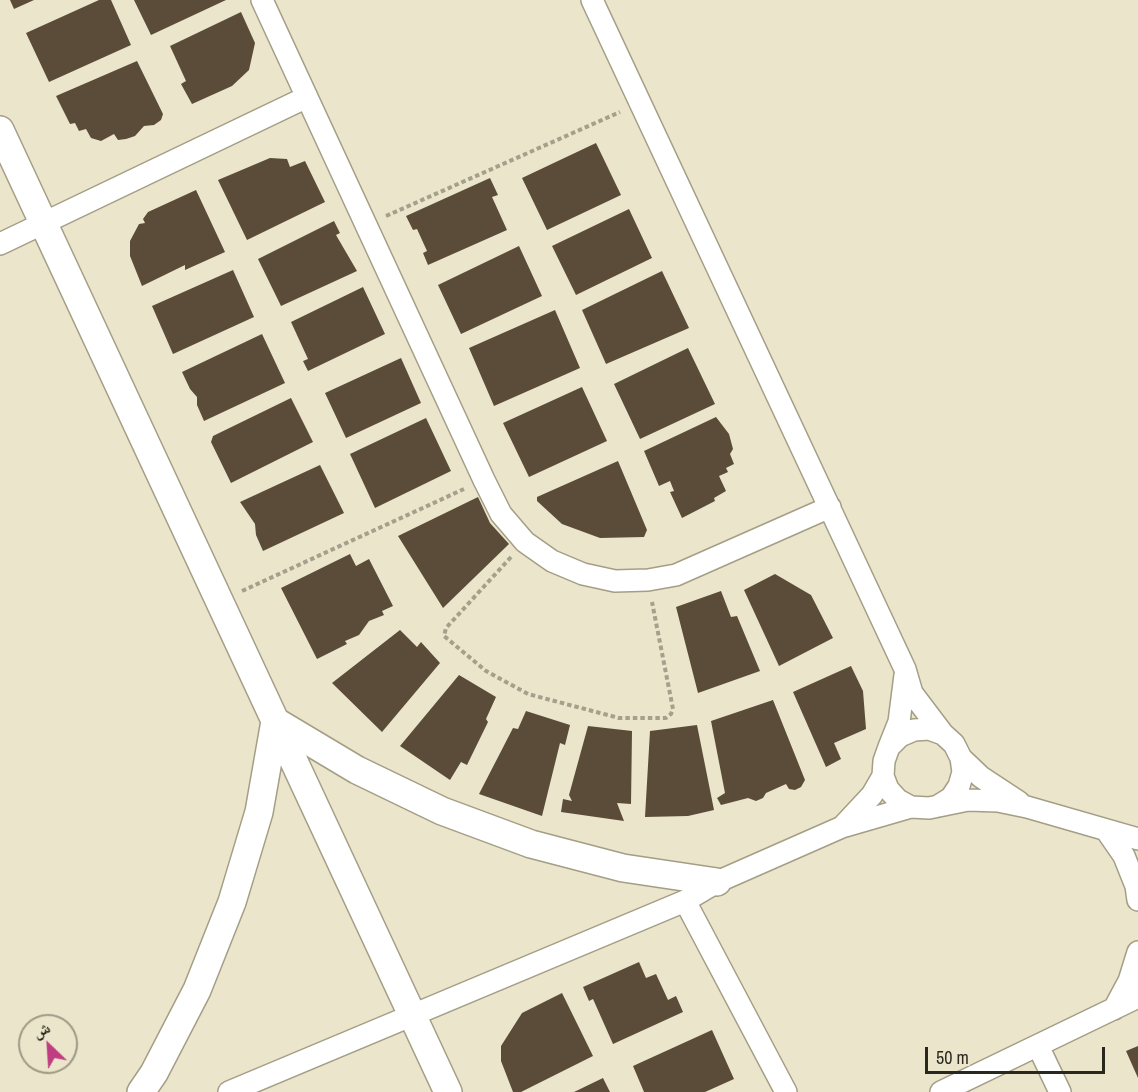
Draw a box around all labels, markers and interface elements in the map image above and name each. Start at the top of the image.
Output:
north arrow [18,1014,78,1074]
text: ش [29,1016,54,1043]
scale bar [928,1035,1108,1073]
text: 50 m [936,1045,969,1070]

